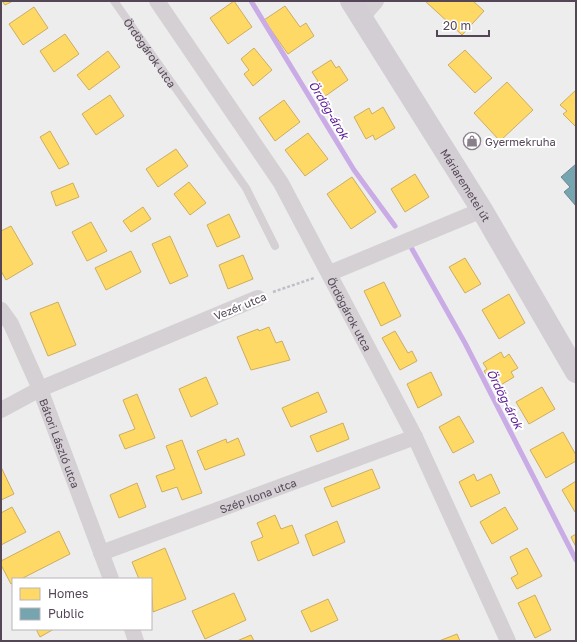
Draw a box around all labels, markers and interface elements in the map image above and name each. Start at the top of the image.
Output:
scale bar [437,12,489,38]
street label: Ördögárok utca [121,15,179,90]
text: 20 m [443,18,471,33]
water label: Ördög-árok [306,78,353,143]
shop icon: Gyermekruha [462,131,482,151]
place label: Gyermekruha [485,135,556,148]
street label: Máriaremetei út [439,146,494,224]
street label: Ördögárok utca [325,275,375,353]
street label: Vezér utca [212,290,268,322]
water label: Ördög-árok [483,367,527,433]
street label: Bátori László utca [38,396,83,490]
street label: Szép Ilona utca [217,475,298,515]
legend [12,578,152,630]
text: Homes [48,586,88,601]
text: Public [48,606,85,621]

